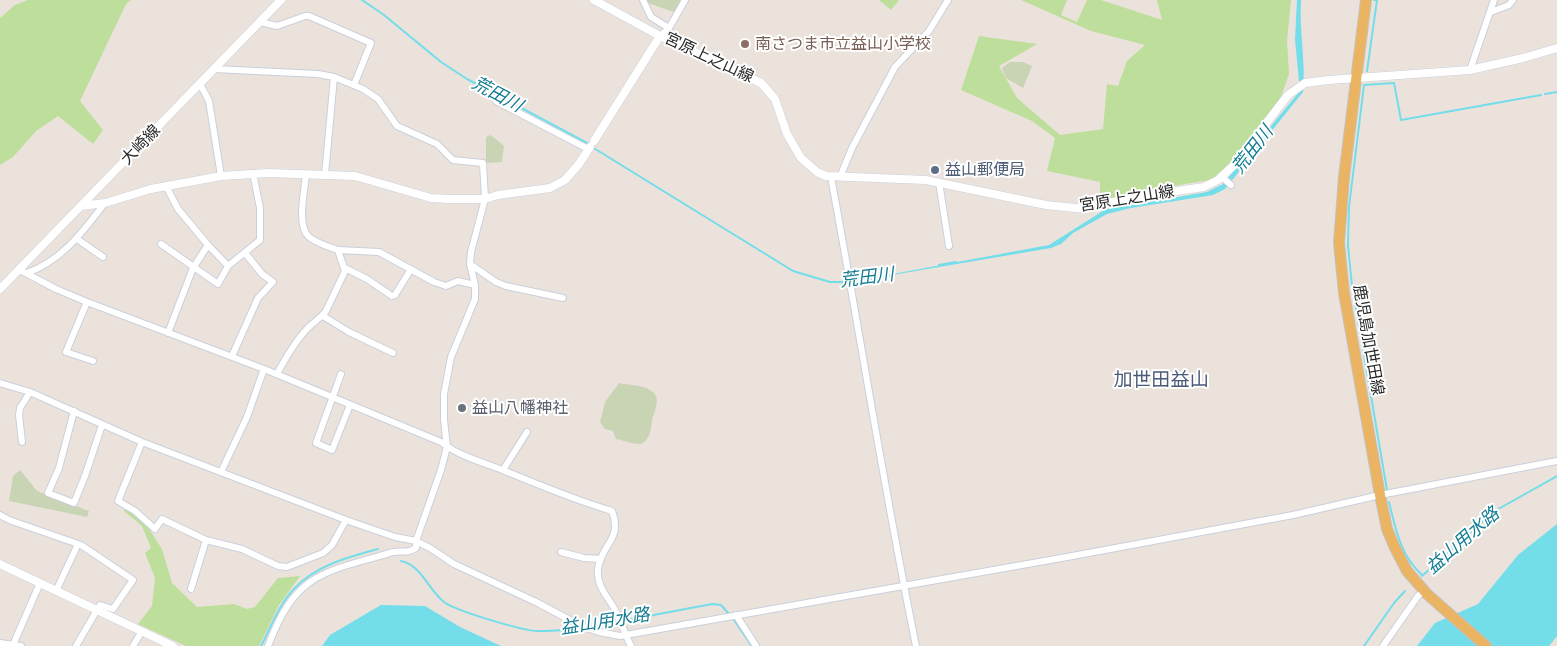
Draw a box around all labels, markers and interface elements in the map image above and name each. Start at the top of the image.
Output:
street label: 宮原上之山線 [661,29,757,87]
place label: 南さつま市立益山小学校 [755,34,931,54]
marker: 南さつま市立益山小学校 [739,38,751,50]
water label: 荒田川 [468,73,526,117]
street label: 大崎線 [117,121,165,169]
water label: 荒田川 [1228,122,1278,178]
place label: 益山郵便局 [945,160,1025,180]
marker: 益山郵便局 [929,164,941,176]
street label: 宮原上之山線 [1078,182,1176,216]
water label: 荒田川 [839,264,895,292]
street label: 鹿児島加世田線 [1349,283,1387,397]
district label: 加世田益山 [1114,370,1208,392]
place label: 益山八幡神社 [472,398,568,418]
marker: 益山八幡神社 [456,402,468,414]
water label: 益山用水路 [1422,503,1504,579]
water label: 益山用水路 [559,604,651,640]

